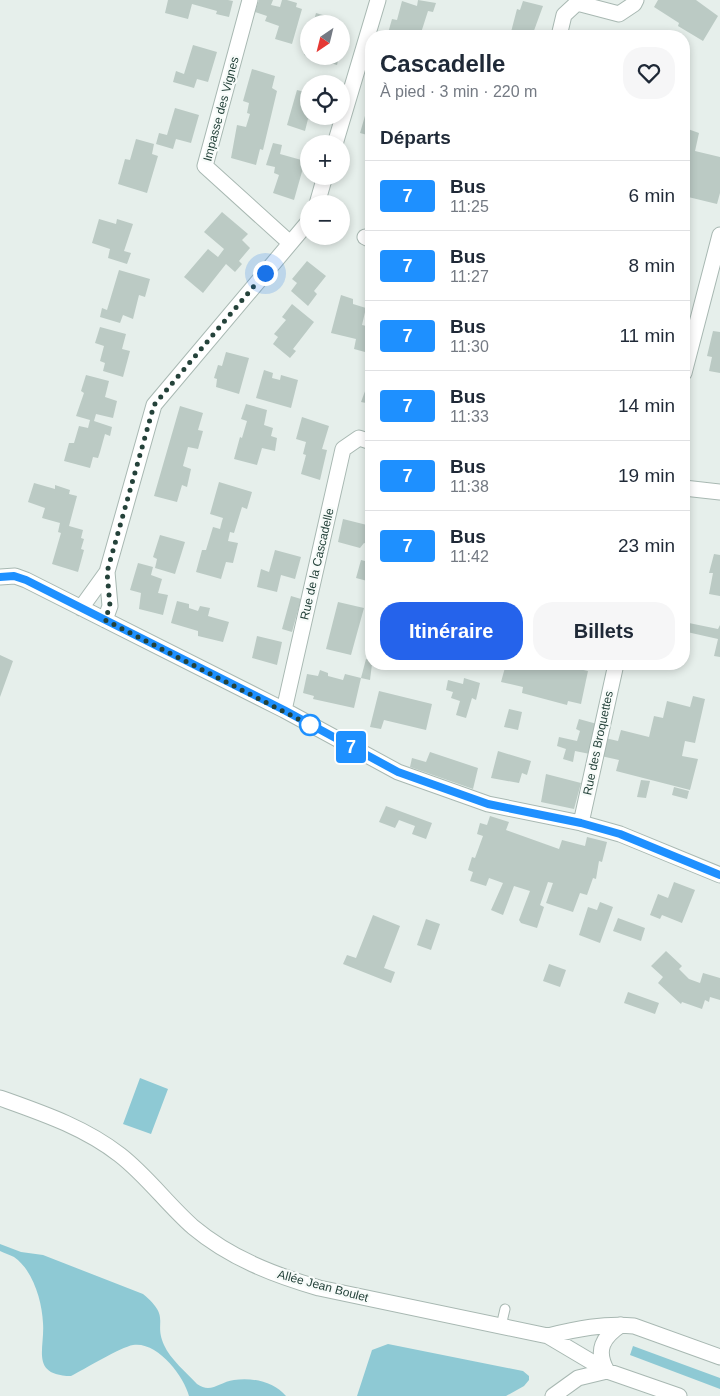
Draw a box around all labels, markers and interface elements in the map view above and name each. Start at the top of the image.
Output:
north arrow [300,15,350,65]
map controls [300,15,350,245]
button: heart [623,47,675,99]
text: Cascadelle [380,50,505,77]
street label: Impasse des Vignes [200,55,242,163]
button: locate [300,75,350,125]
text: À pied · 3 min · 220 m [380,83,537,100]
text: Départs [380,127,451,148]
button: + [300,135,350,185]
text: Bus [450,176,486,197]
text: 6 min [629,185,675,206]
text: 7 [402,186,413,206]
button: − [300,195,350,245]
text: 11:25 [450,198,489,215]
text: Bus [450,246,486,267]
text: 8 min [629,255,675,276]
text: 7 [402,256,413,276]
your location [253,261,278,286]
text: 11:27 [450,268,489,285]
text: Bus [450,316,486,337]
text: 11 min [619,325,675,346]
text: 7 [402,326,413,346]
text: 11:30 [450,338,489,355]
text: Bus [450,386,486,407]
text: 14 min [618,395,675,416]
text: 7 [402,396,413,416]
text: 11:33 [450,408,489,425]
text: Bus [450,456,486,477]
text: 19 min [618,465,675,486]
text: 7 [402,466,413,486]
text: 11:38 [450,478,489,495]
street label: Rue de la Cascadelle [297,507,337,621]
text: Bus [450,526,486,547]
text: 23 min [618,535,675,556]
text: 7 [402,536,413,556]
text: 11:42 [450,548,489,565]
button: Itinéraire [380,602,523,660]
button: Billets [533,602,675,660]
street label: Rue des Broquettes [580,690,616,796]
unlabelled marker [299,714,321,736]
line badge: 7 [335,731,367,763]
text: 7 [346,737,356,757]
street label: Allée Jean Boulet [276,1267,371,1305]

